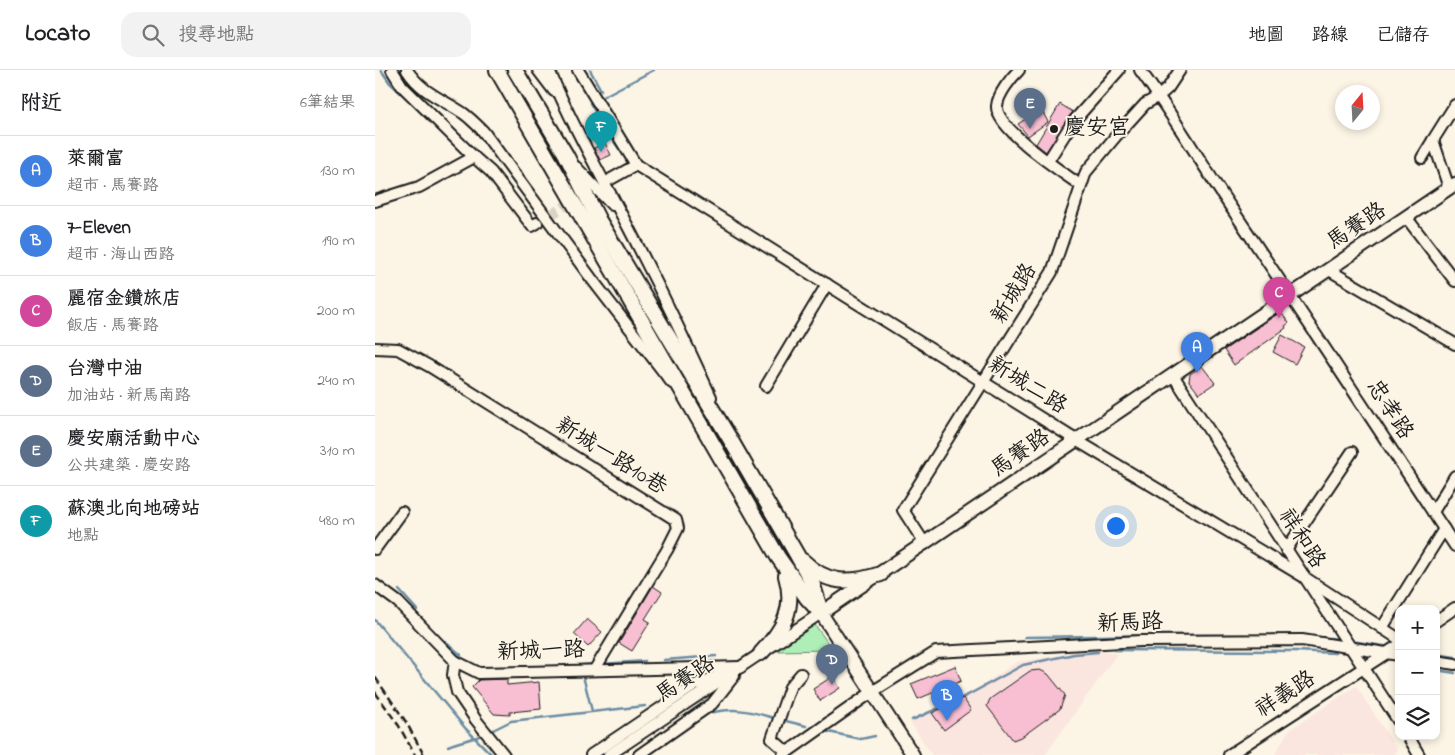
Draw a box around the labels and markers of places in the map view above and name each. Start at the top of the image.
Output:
pin: E [1014,88,1046,129]
pin: F [585,111,617,152]
place label: 慶安宮 [1064,113,1130,145]
marker: 慶安宮 [1048,123,1060,135]
pin: C [1263,277,1295,318]
pin: A [1181,332,1213,373]
pin: D [816,644,848,685]
pin: B [931,680,963,721]

